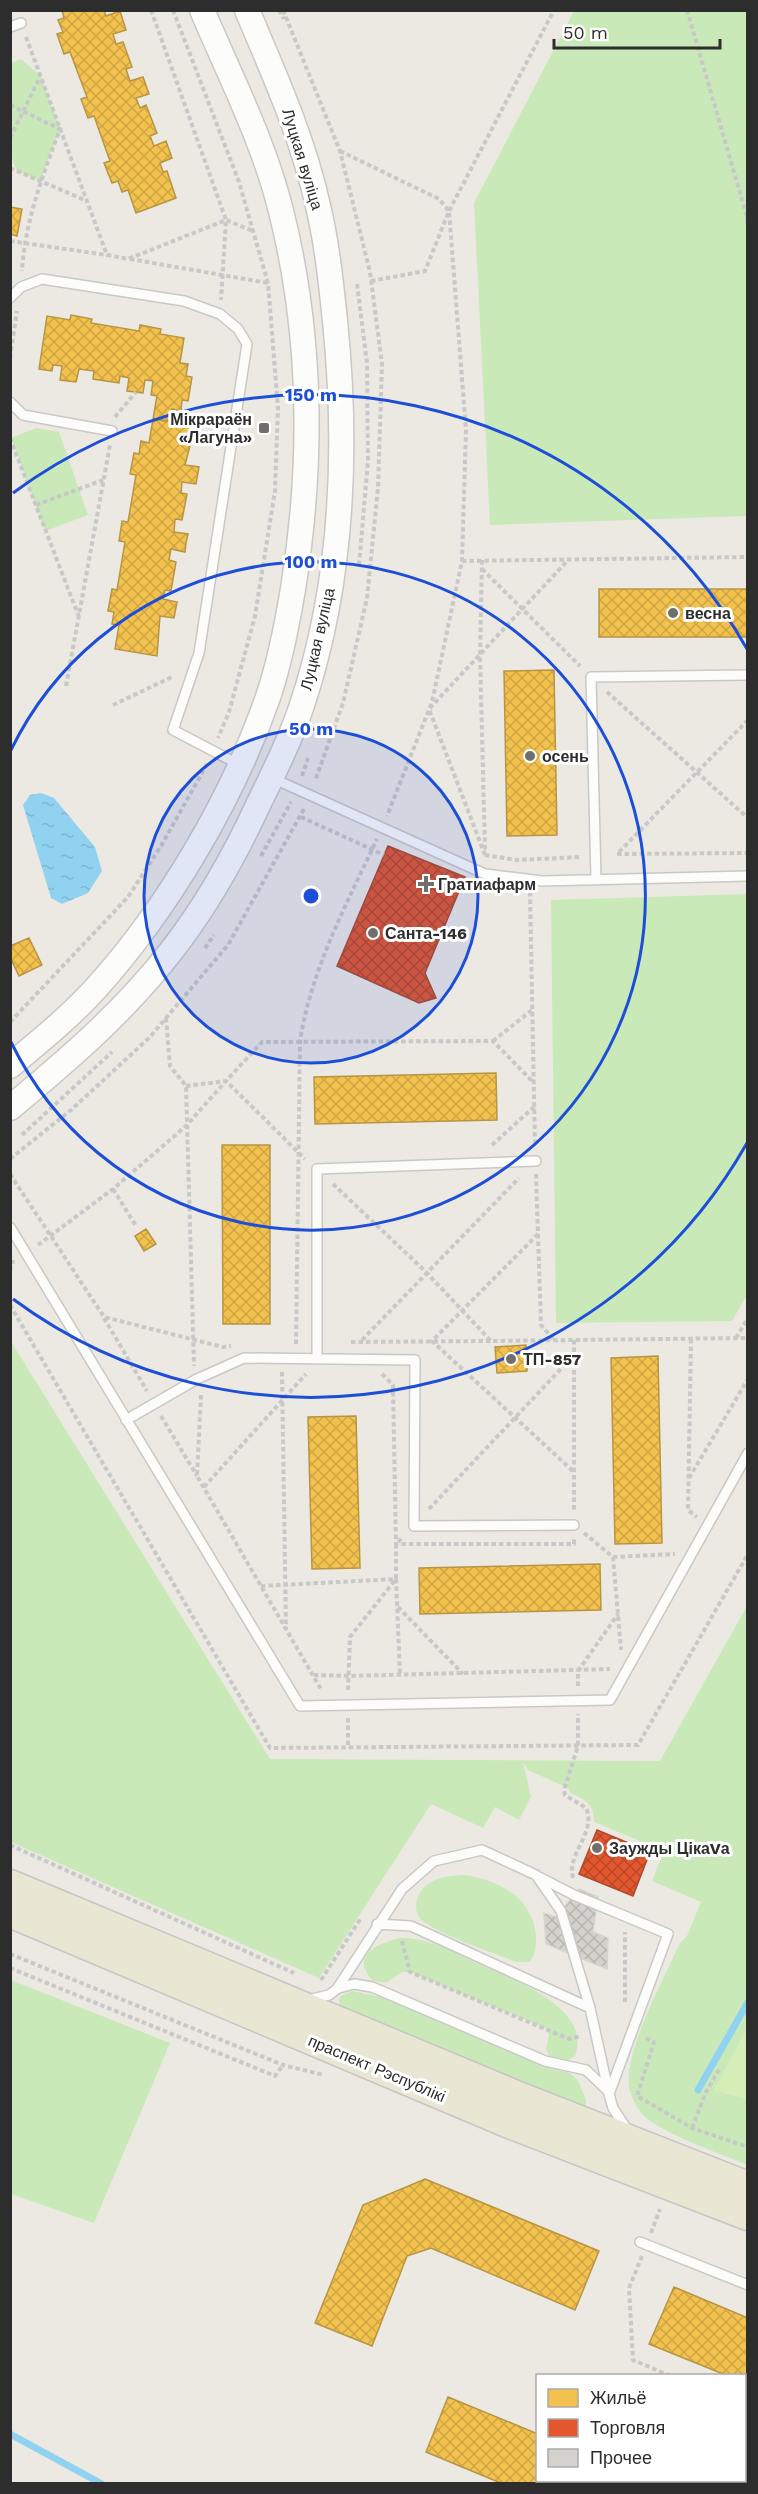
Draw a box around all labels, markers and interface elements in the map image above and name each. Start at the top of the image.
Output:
scale bar [554,12,720,50]
text: 50 m [563,22,608,43]
street label: Луцкая вуліца [278,106,327,212]
text: 150 m [285,384,337,405]
place label: Мікрараён «Лагуна» [170,410,252,447]
marker: Мікрараён «Лагуна» [257,421,271,435]
text: 100 m [284,551,338,572]
street label: Луцкая вуліца [296,586,339,692]
place label: весна [685,604,731,623]
marker: весна [666,606,680,620]
text: 50 m [289,718,333,739]
place label: осень [542,747,589,766]
marker: осень [523,749,537,763]
place label: Гратиафарм [438,875,536,894]
marker: Гратиафарм [419,877,433,891]
centre of rings [301,886,321,906]
place label: Санта-146 [385,924,467,943]
marker: Санта-146 [366,926,380,940]
place label: ТП-857 [523,1350,582,1369]
marker: ТП-857 [504,1352,518,1366]
place label: Заужды ЦікаVа [609,1839,730,1858]
marker: Заужды ЦікаVа [590,1841,604,1855]
street label: праспект Рэспублікі [305,2031,448,2106]
legend [536,2374,746,2482]
text: Жильё [590,2387,647,2408]
text: Торговля [590,2417,665,2438]
text: Прочее [590,2447,652,2468]

